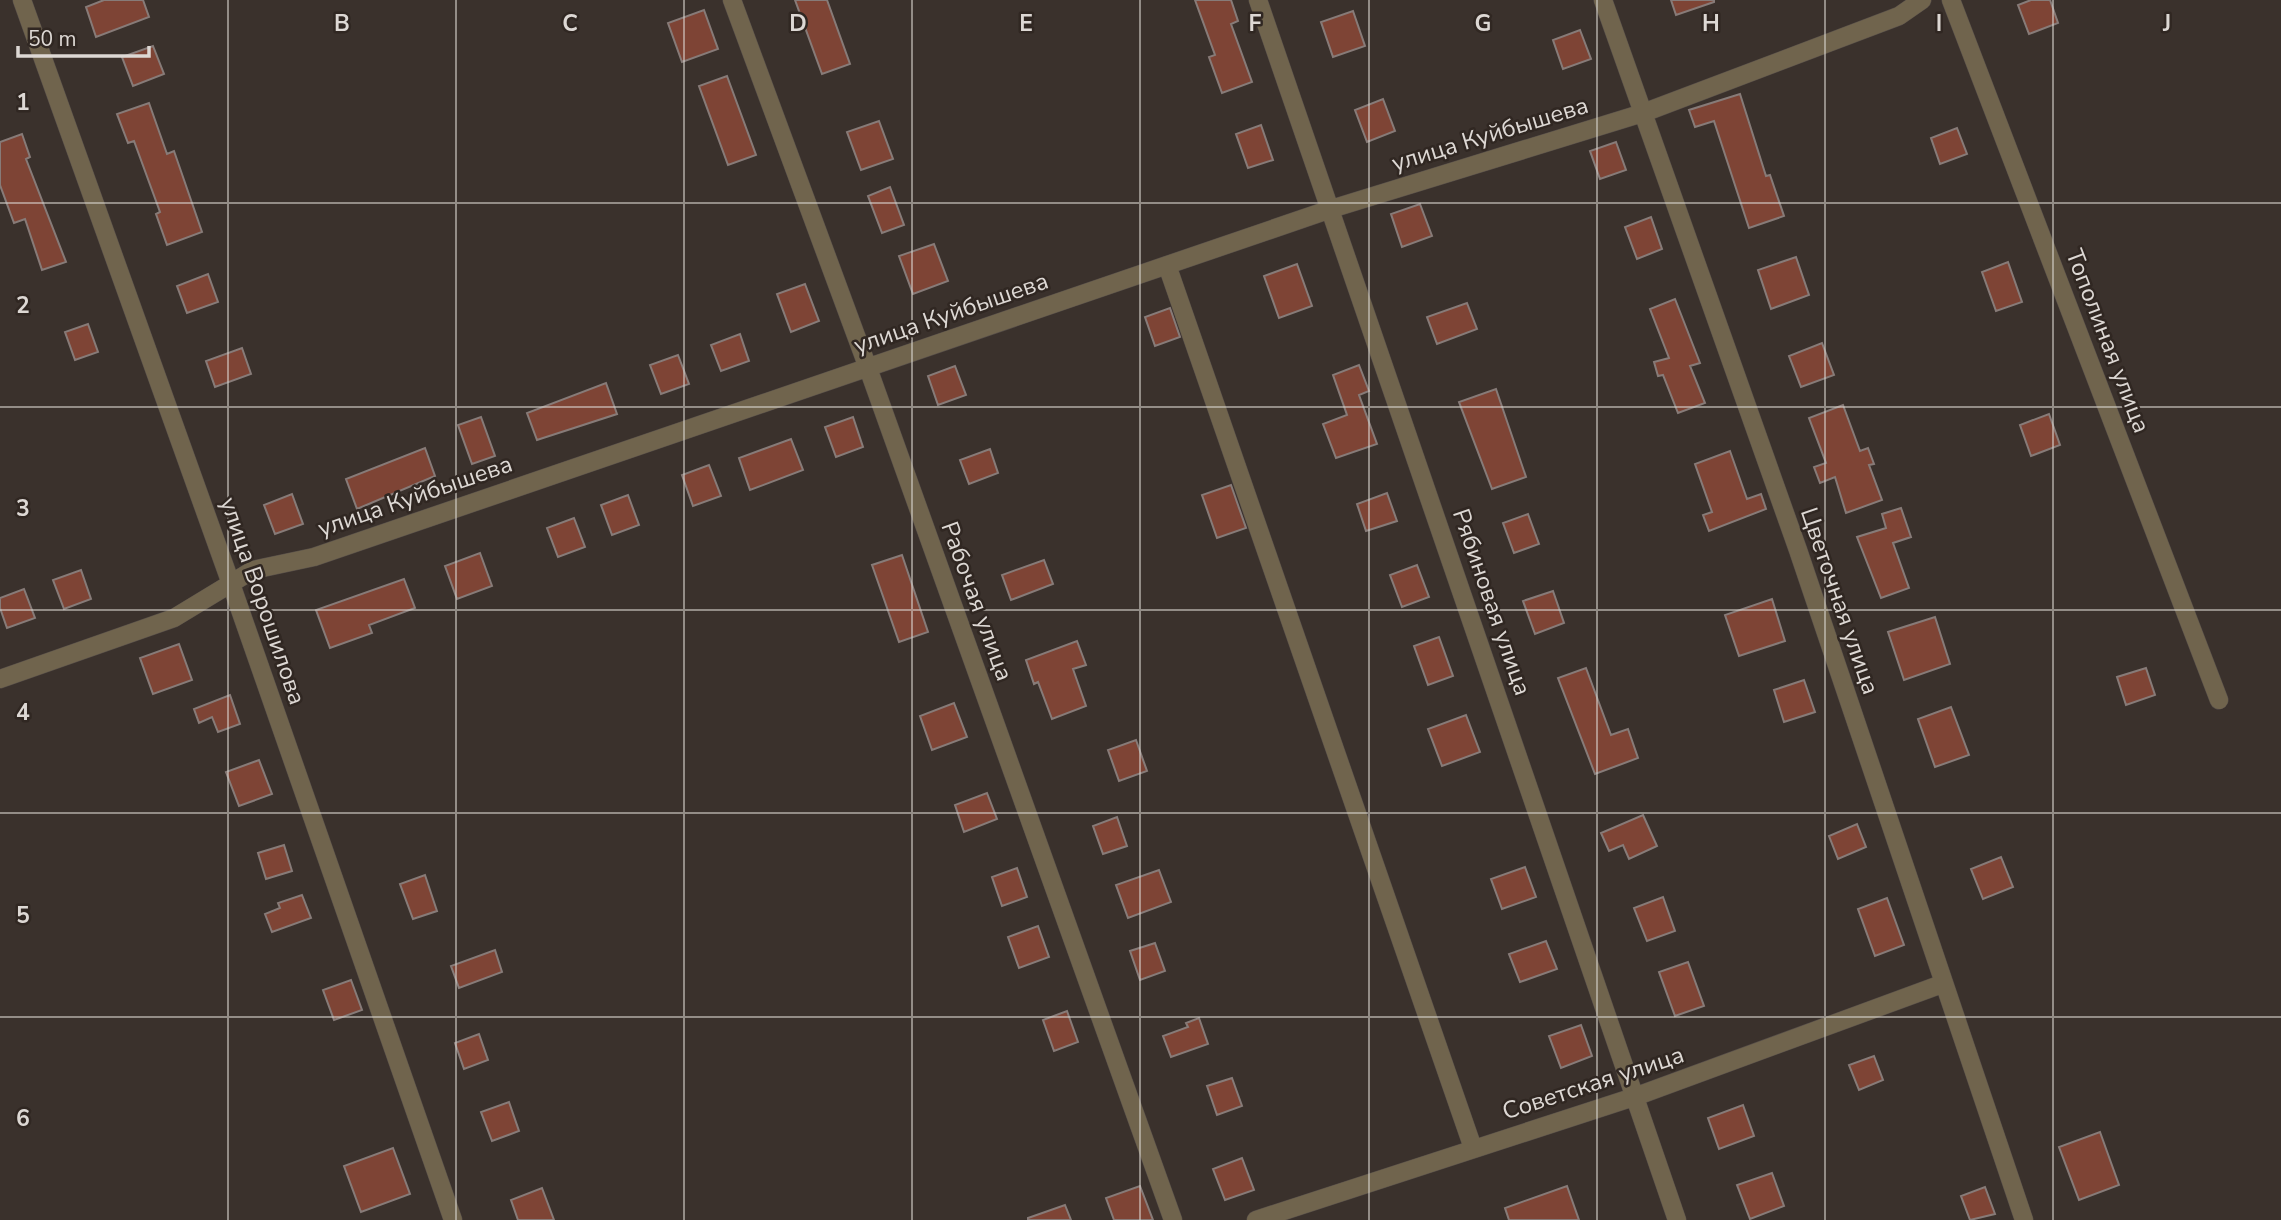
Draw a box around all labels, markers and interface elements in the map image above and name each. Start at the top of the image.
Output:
text: B [334,8,350,39]
text: C [562,8,578,39]
text: D [789,8,807,39]
text: E [1019,8,1033,39]
text: F [1249,8,1262,39]
text: G [1475,8,1491,39]
text: H [1702,8,1720,39]
text: I [1936,8,1942,39]
text: J [2162,8,2171,39]
scale bar [18,14,149,58]
text: 50 m [28,25,77,53]
text: 1 [16,87,30,118]
street label: улица Куйбышева [1388,89,1592,179]
street label: Тополиная улица [2058,245,2158,437]
street label: улица Куйбышева [849,265,1053,361]
text: 2 [16,290,30,321]
street label: улица Куйбышева [313,448,517,544]
text: 3 [16,493,30,524]
street label: улица Ворошилова [212,493,314,709]
street label: Цветочная улица [1793,503,1887,699]
street label: Рябиновая улица [1445,504,1539,700]
street label: Рабочая улица [933,517,1021,685]
text: 4 [16,697,30,728]
text: 5 [16,900,30,931]
street label: Советская улица [1498,1039,1688,1127]
text: 6 [16,1103,30,1134]

